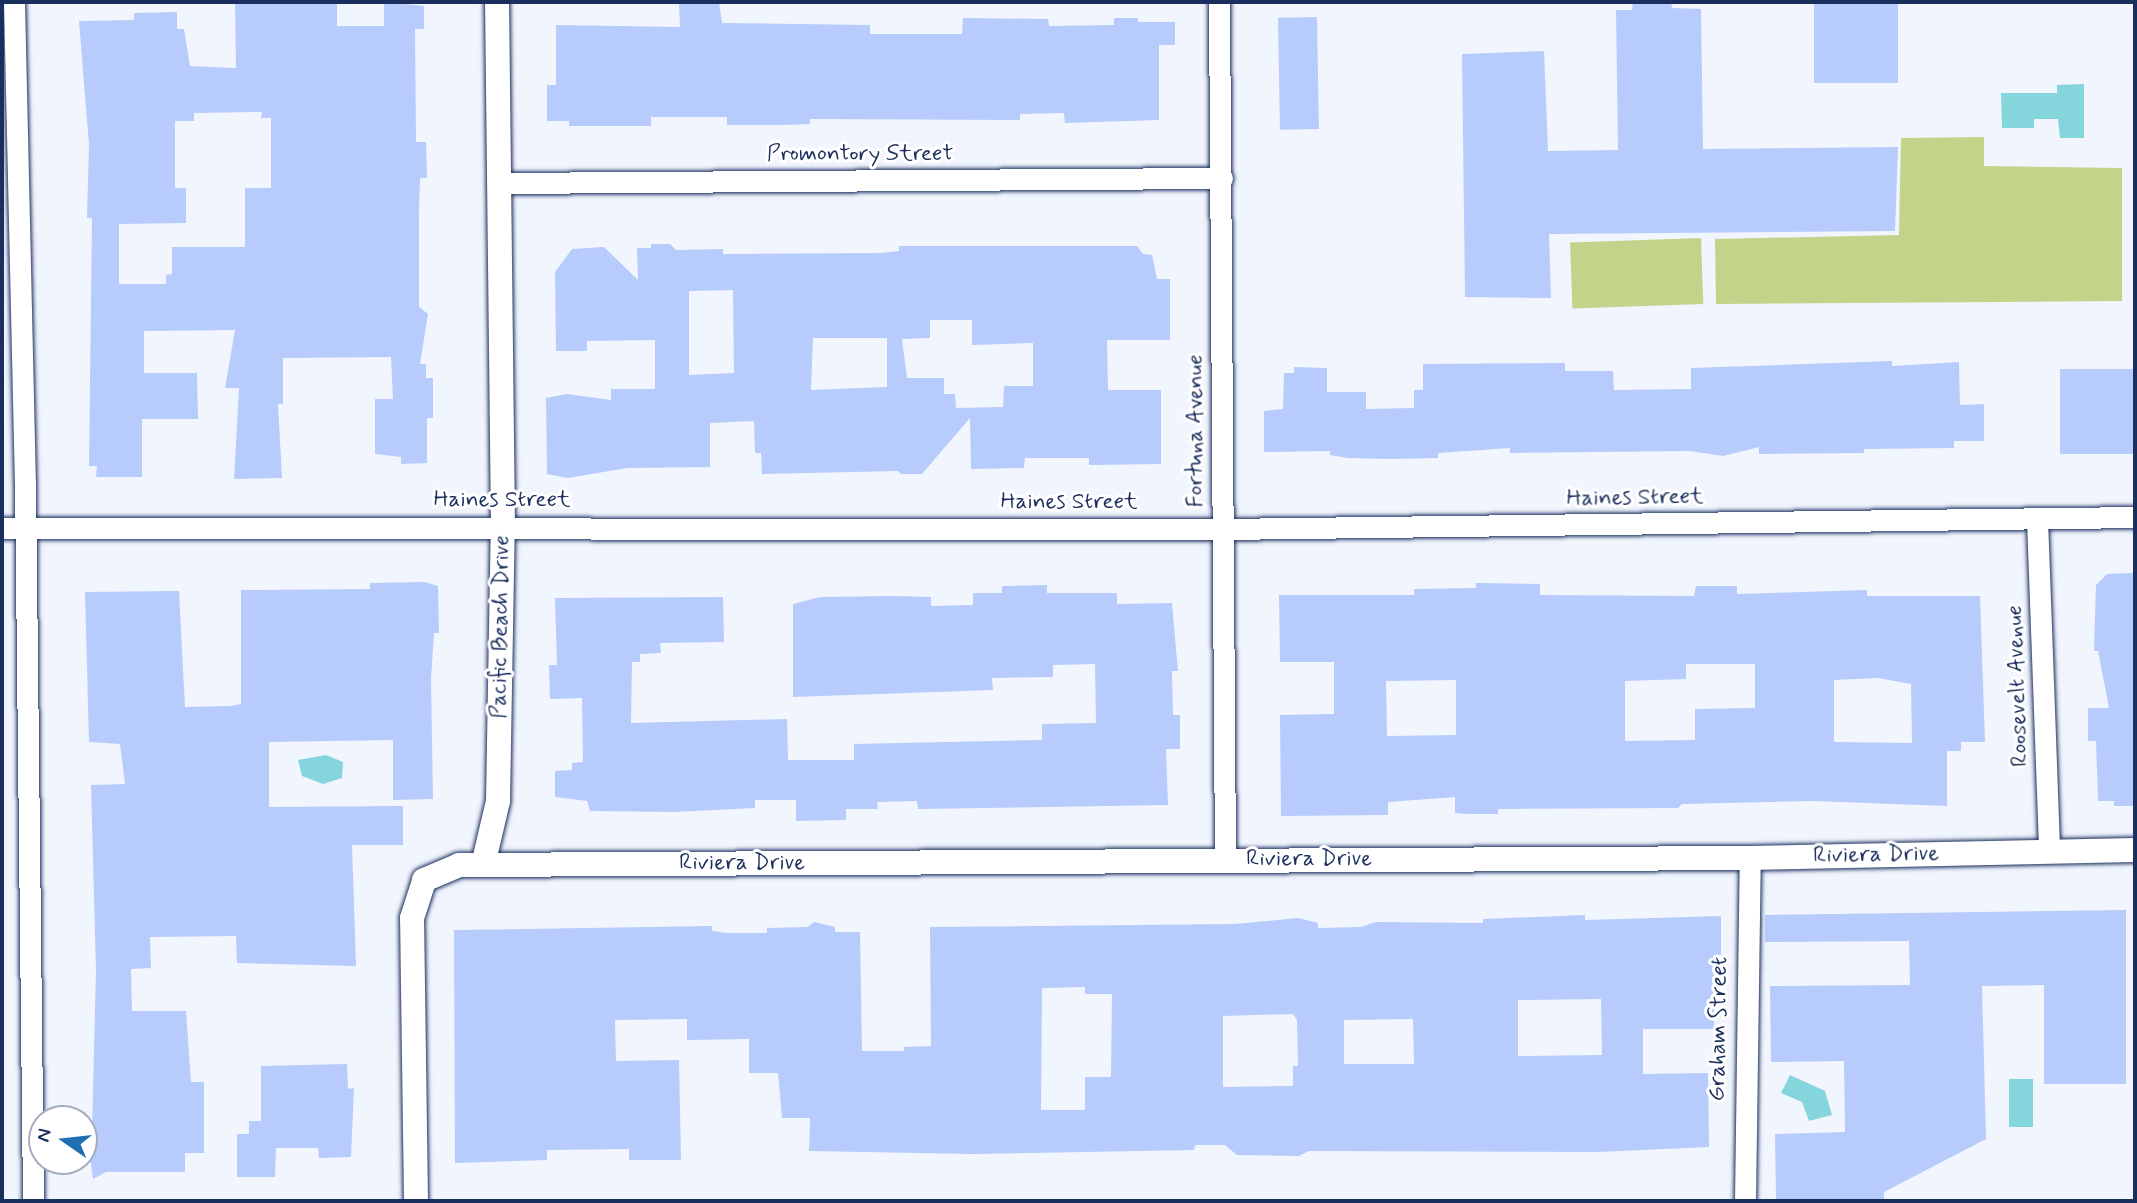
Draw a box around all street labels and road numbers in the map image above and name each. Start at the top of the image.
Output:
street label: Promontory Street [767,140,953,168]
street label: Fortuna Avenue [1182,353,1210,509]
street label: Haines Street [1566,483,1704,513]
street label: Haines Street [433,486,571,514]
street label: Haines Street [1000,488,1138,516]
street label: Pacific Beach Drive [486,535,516,719]
street label: Roosevelt Avenue [2001,602,2035,770]
street label: Riviera Drive [1813,840,1939,870]
street label: Riviera Drive [1246,845,1372,873]
street label: Riviera Drive [679,849,805,877]
street label: Graham Street [1704,955,1734,1103]

